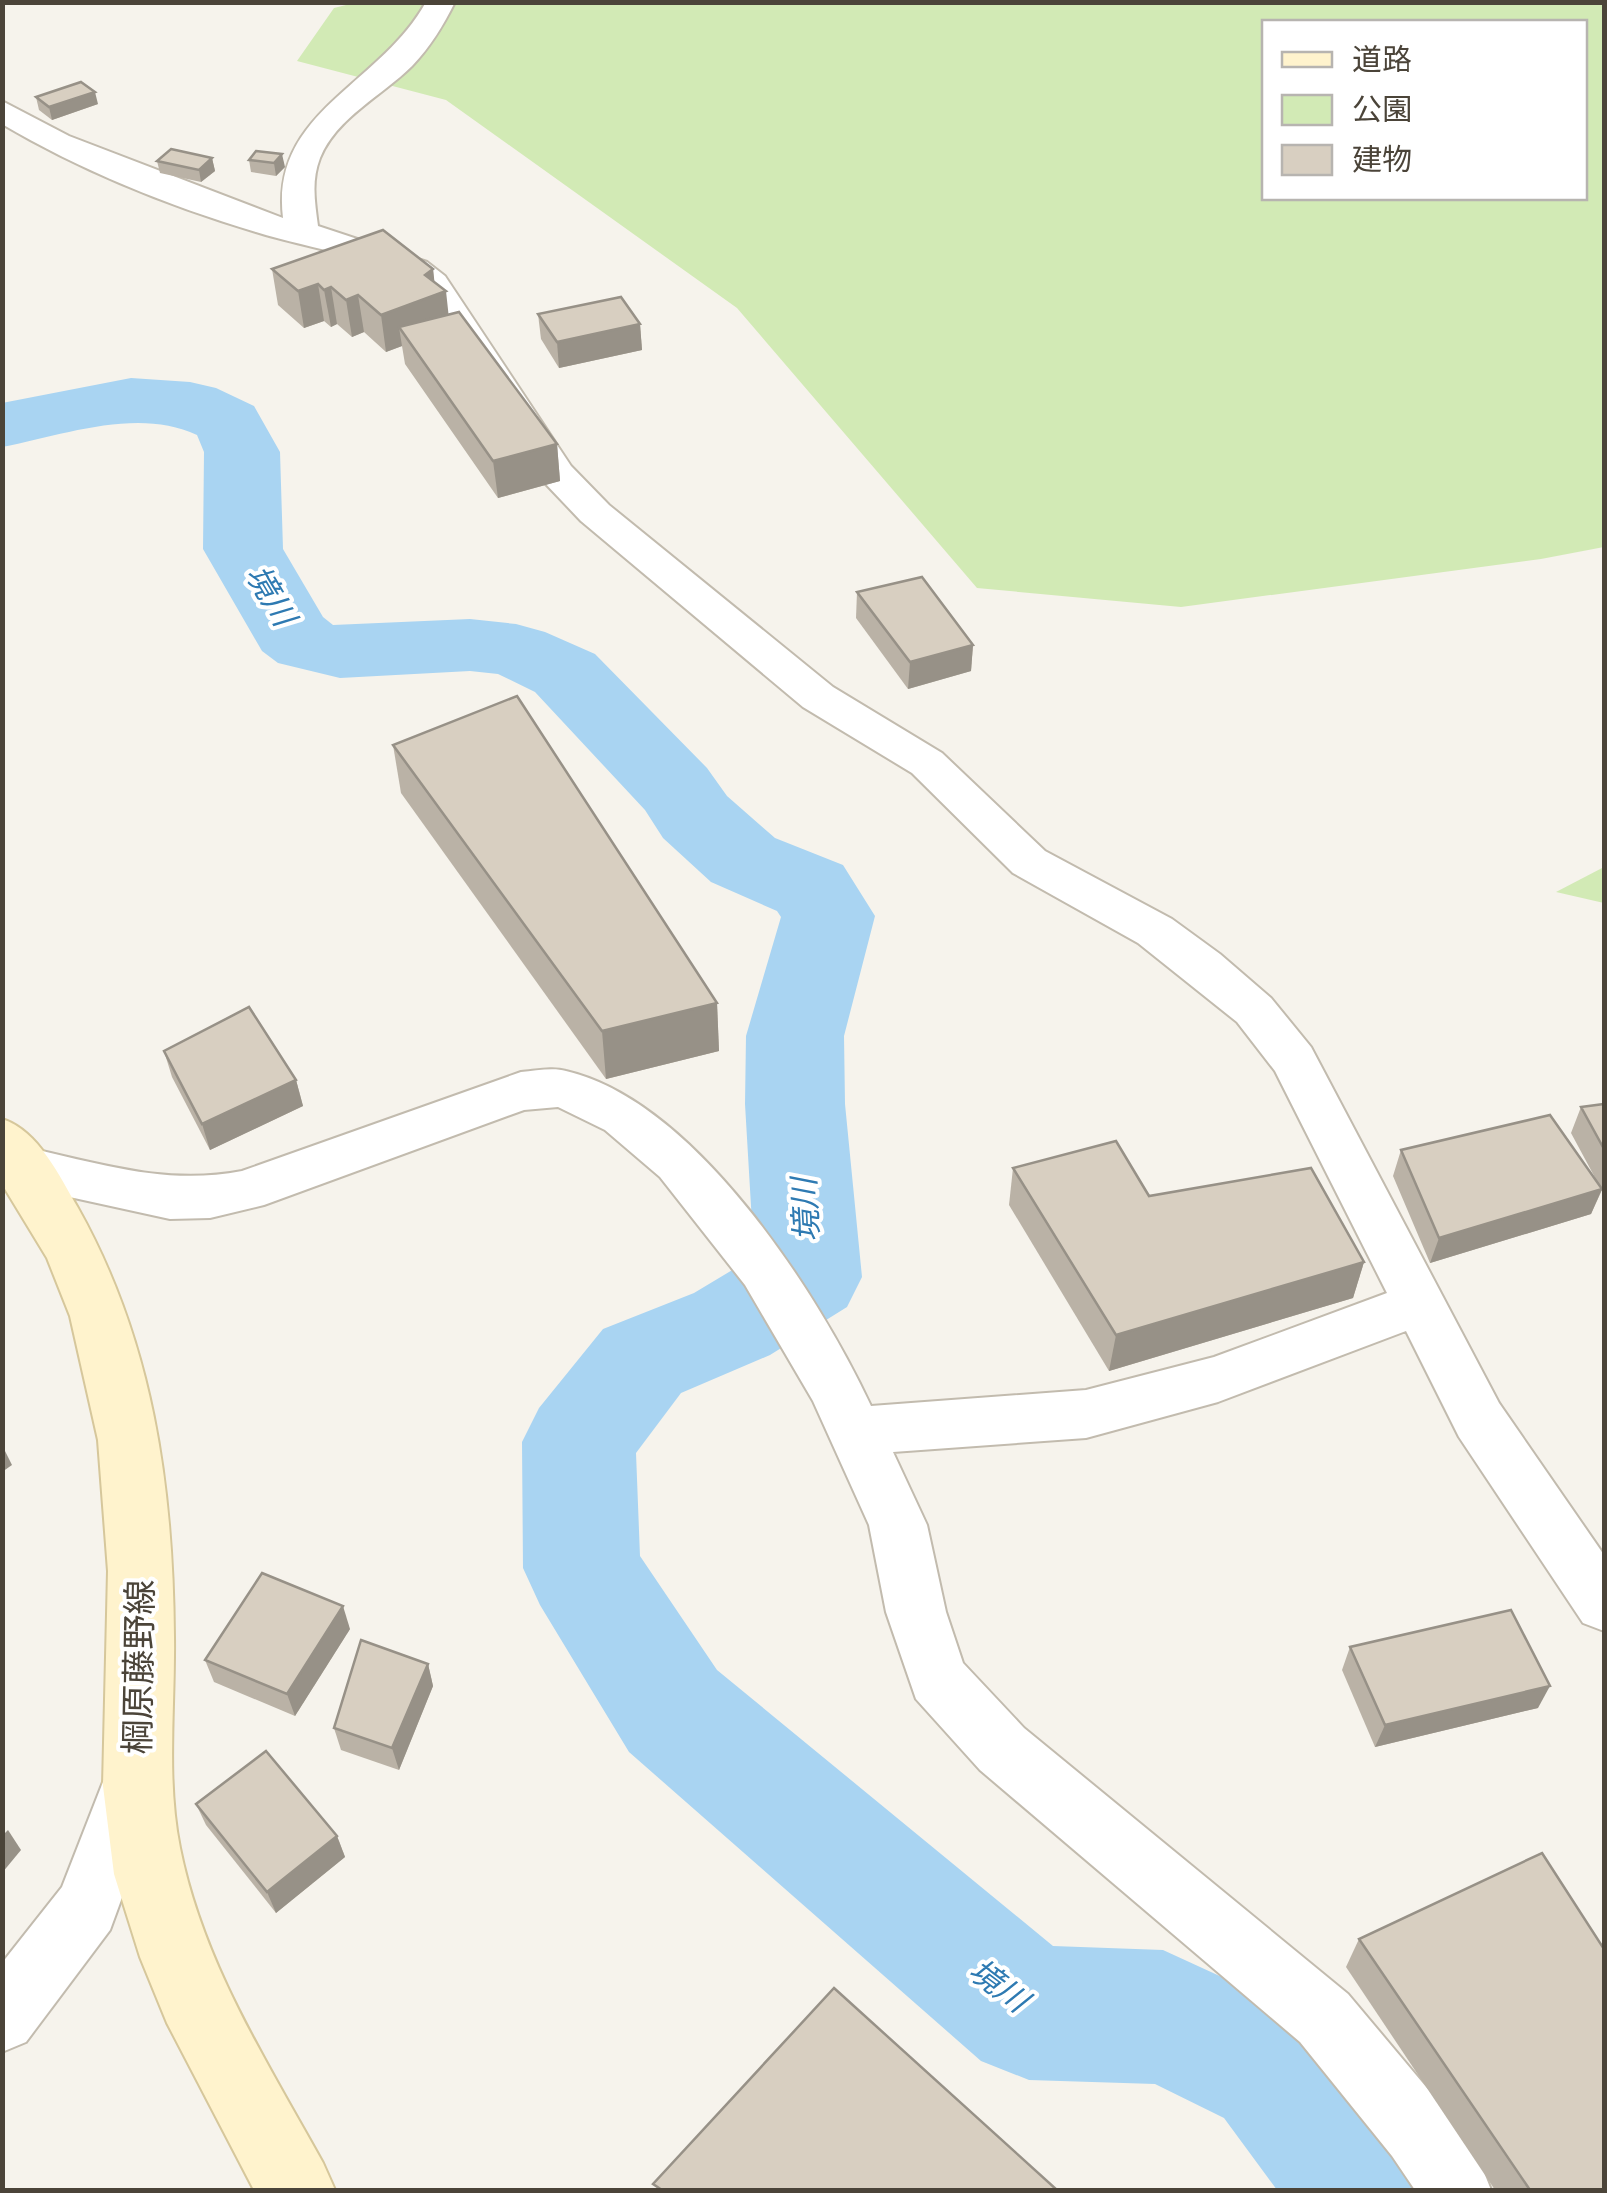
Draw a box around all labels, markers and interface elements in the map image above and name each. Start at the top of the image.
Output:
legend [1262,20,1587,200]
text: 道路 [1352,42,1412,76]
text: 公園 [1352,92,1412,126]
text: 建物 [1352,142,1412,176]
water label: 境川 [239,558,305,635]
water label: 境川 [785,1174,825,1243]
street label: 棡原藤野線 [116,1579,160,1755]
water label: 境川 [962,1951,1038,2021]

